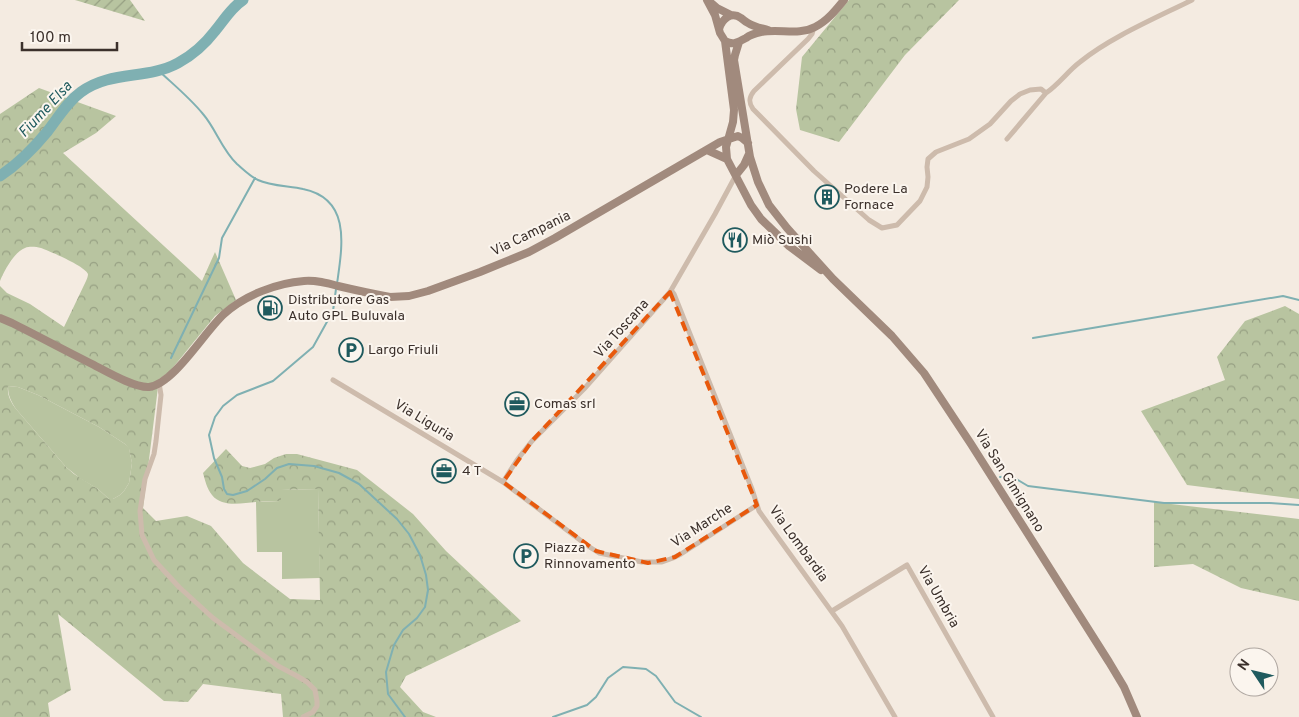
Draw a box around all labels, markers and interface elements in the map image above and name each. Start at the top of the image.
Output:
scale bar [22,20,118,52]
text: 100 m [30,29,71,48]
water label: Fiume Elsa [15,78,77,142]
place label: Podere La Fornace [844,181,908,214]
building icon: Podere La Fornace [814,184,840,210]
street label: Via Campania [488,207,574,261]
restaurant icon: Miò Sushi [722,227,748,253]
place label: Miò Sushi [752,232,812,249]
place label: Distributore Gas Auto GPL Buluvala [288,292,405,325]
fuel station icon: Distributore Gas Auto GPL Buluvala [257,295,283,321]
street label: Via Toscana [591,296,653,362]
parking icon: Largo Friuli [338,337,364,363]
place label: Largo Friuli [368,342,438,359]
office icon: Comas srl [504,391,530,417]
street label: Via Liguria [391,396,457,446]
place label: Comas srl [534,396,596,413]
street label: Via San Gimignano [970,426,1048,536]
office icon: 4 T [431,458,457,484]
place label: 4 T [462,463,482,480]
street label: Via Marche [668,500,736,552]
street label: Via Lombardia [765,502,831,586]
place label: Piazza Rinnovamento [544,540,636,573]
parking icon: Piazza Rinnovamento [513,543,539,569]
street label: Via Umbria [913,563,963,631]
north arrow [1229,647,1279,697]
text: N [1235,656,1254,674]

